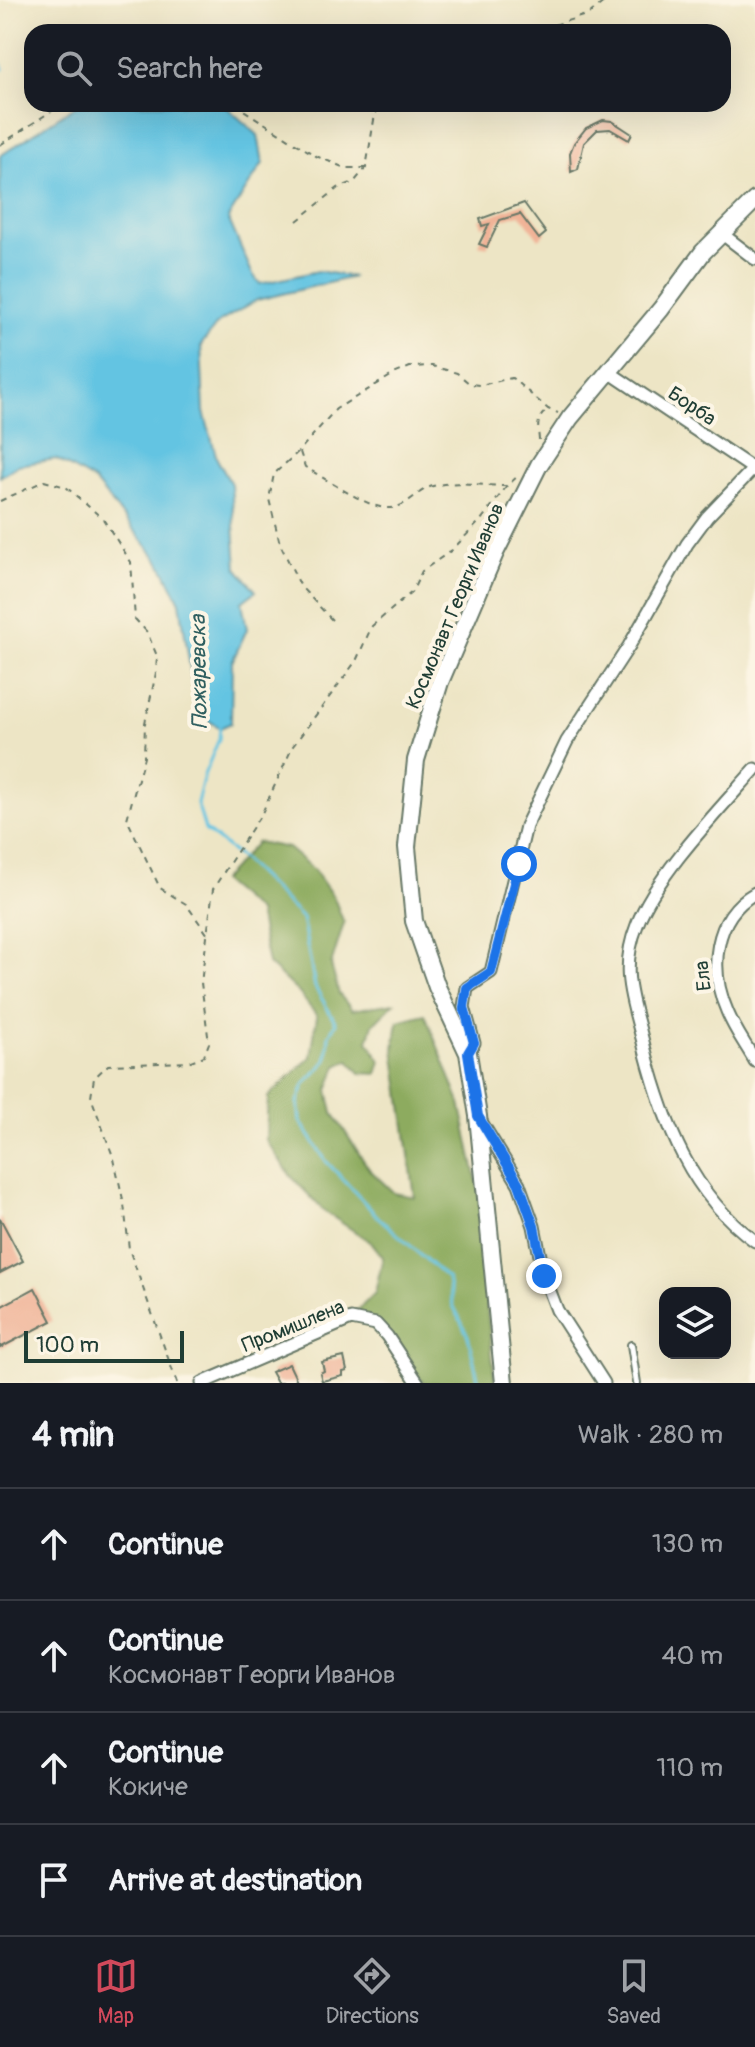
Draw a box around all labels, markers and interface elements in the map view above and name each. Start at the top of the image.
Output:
search box [24,24,731,112]
icon: search [52,46,96,90]
text: Search here [116,50,263,87]
street label: Борба [663,381,721,431]
street label: Космонавт Георги Иванов [400,499,510,713]
water label: Пожаревска [184,613,214,729]
route start [501,846,537,882]
street label: Ела [689,960,717,992]
route end [526,1258,562,1294]
map controls [659,1287,731,1359]
button: layers [659,1287,731,1359]
street label: Промишлена [238,1294,348,1358]
scale bar [24,1327,184,1363]
text: 100 m [36,1331,99,1359]
text: 4 min [32,1414,114,1457]
text: Walk · 280 m [578,1419,723,1451]
icon: ahead [32,1522,76,1566]
text: Continue [108,1526,223,1563]
text: 130 m [652,1528,723,1560]
text: Continue [108,1622,223,1659]
icon: ahead [32,1634,76,1678]
text: 40 m [661,1640,723,1672]
text: Космонавт Георги Иванов [108,1659,396,1691]
text: Continue [108,1734,223,1771]
icon: ahead [32,1746,76,1790]
text: 110 m [656,1752,723,1784]
text: Кокиче [108,1771,188,1803]
icon: arrive [32,1858,76,1902]
text: Arrive at destination [108,1862,362,1899]
tab: Map [94,1954,138,2030]
tab: Directions [326,1954,419,2030]
tab: Saved [607,1954,661,2030]

